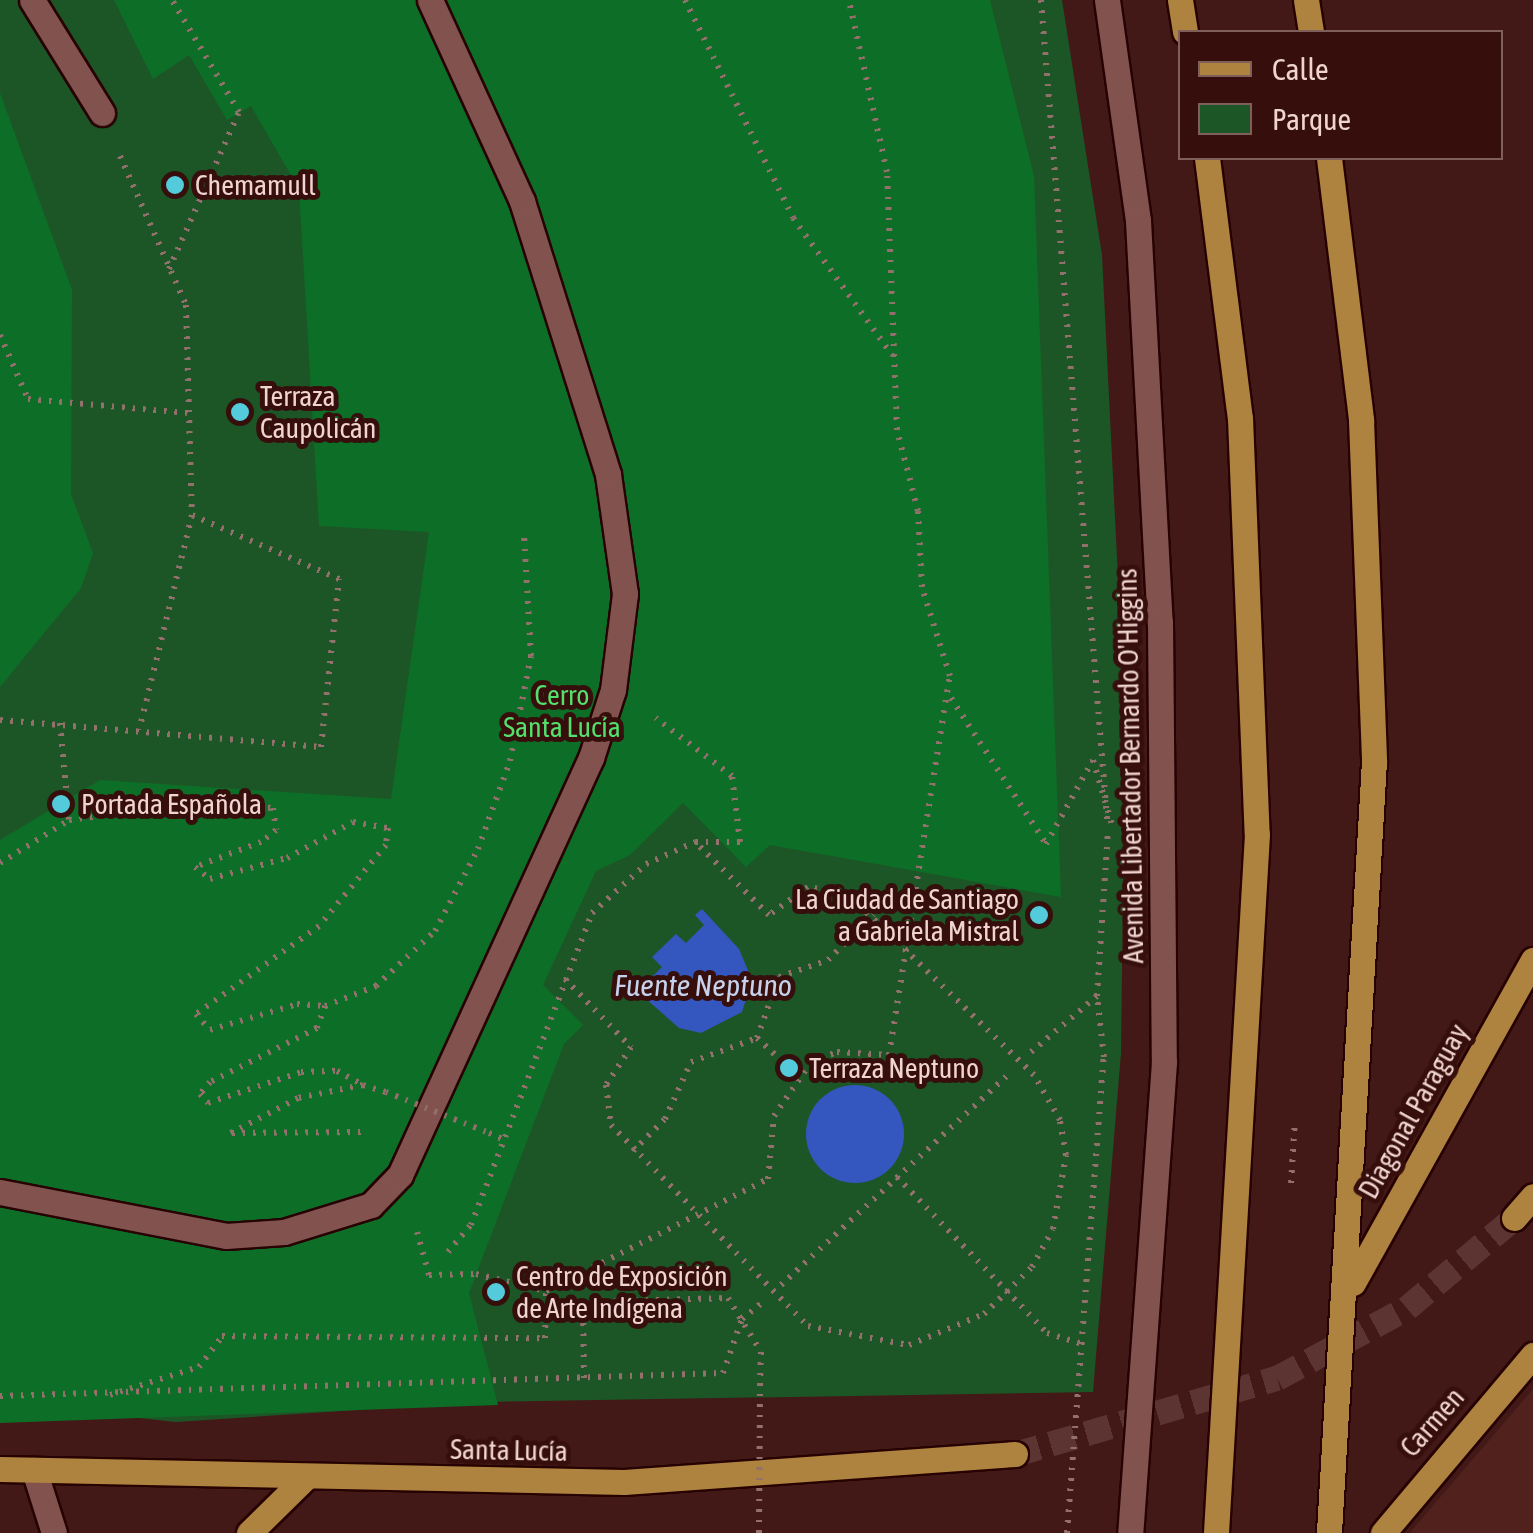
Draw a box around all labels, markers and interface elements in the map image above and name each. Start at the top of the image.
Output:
legend [1178,30,1503,160]
text: Calle [1272,52,1329,86]
text: Parque [1272,102,1351,136]
place label: Chemamull [195,168,316,202]
marker: Chemamull [164,174,186,196]
place label: Terraza Caupolicán [260,379,376,445]
marker: Terraza Caupolicán [229,401,251,423]
street label: Avenida Libertador Bernardo O'Higgins [1110,568,1150,964]
park label: Cerro Santa Lucía [503,678,621,744]
place label: Portada Española [81,787,262,821]
marker: Portada Española [50,793,72,815]
place label: La Ciudad de Santiago a Gabriela Mistral [795,882,1019,948]
marker: La Ciudad de Santiago a Gabriela Mistral [1028,904,1050,926]
water label: Fuente Neptuno [614,967,792,1003]
street label: Diagonal Paraguay [1351,1018,1475,1204]
place label: Terraza Neptuno [809,1051,979,1085]
marker: Terraza Neptuno [778,1057,800,1079]
place label: Centro de Exposición de Arte Indígena [516,1259,728,1325]
marker: Centro de Exposición de Arte Indígena [485,1281,507,1303]
street label: Carmen [1393,1381,1471,1463]
street label: Santa Lucía [450,1432,568,1468]

